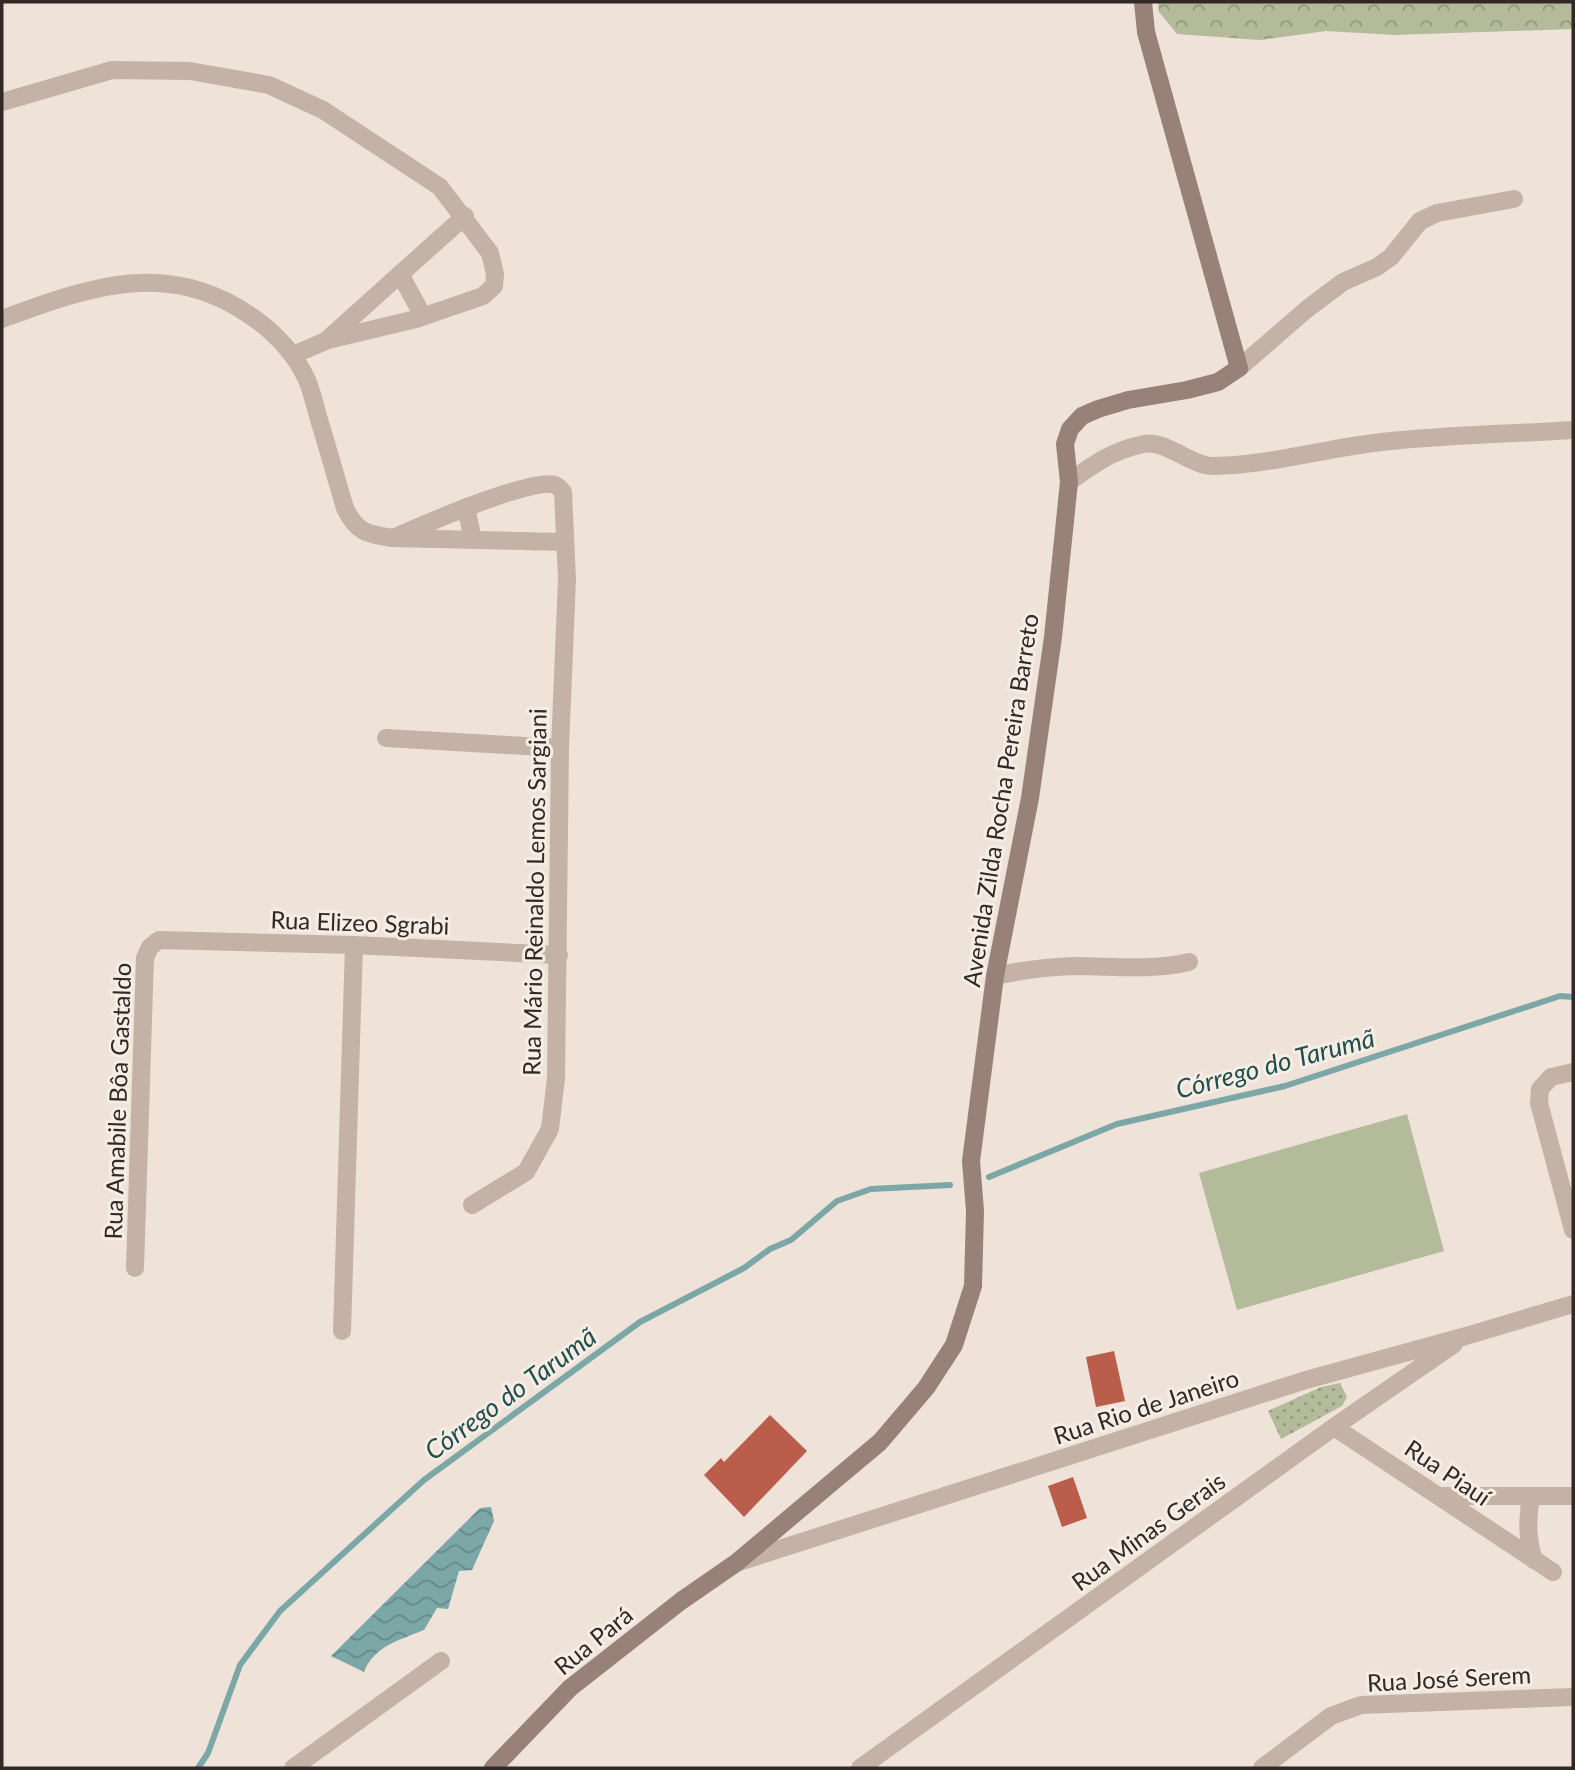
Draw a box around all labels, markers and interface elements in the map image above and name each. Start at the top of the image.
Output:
street label: Avenida Zilda Rocha Pereira Barreto [956,611,1044,989]
street label: Rua Mário Reinaldo Lemos Sargiani [516,708,552,1076]
street label: Rua Elizeo Sgrabi [270,904,450,940]
street label: Rua Amabile Bôa Gastaldo [98,962,136,1240]
water label: Córrego do Tarumã [1172,1021,1378,1105]
water label: Córrego do Tarumã [418,1320,602,1466]
street label: Rua Rio de Janeiro [1050,1362,1242,1450]
street label: Rua Piauí [1400,1433,1497,1512]
street label: Rua Minas Gerais [1066,1466,1230,1596]
street label: Rua Pará [548,1600,638,1680]
street label: Rua José Serem [1366,1659,1532,1697]

